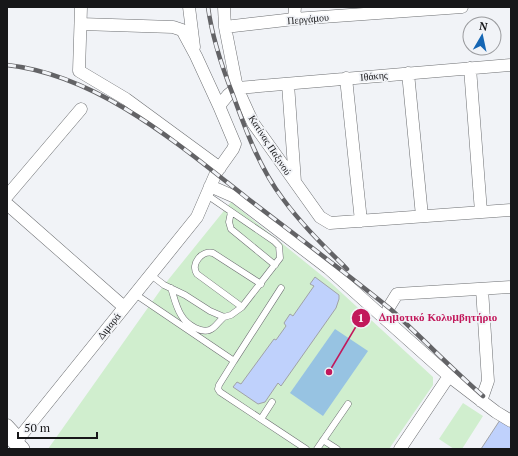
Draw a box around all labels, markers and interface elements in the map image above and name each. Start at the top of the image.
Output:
street label: Περγάμου [287,11,329,27]
north arrow [462,16,502,56]
text: N [478,19,489,34]
street label: Ιθάκης [360,68,388,84]
street label: Κατίνας Παξινού [246,113,294,178]
callout: Δημοτικό Κολυμβητήριο [351,306,505,329]
street label: Διμαρά [94,310,124,342]
text: 1 [358,310,364,325]
text: Δημοτικό Κολυμβητήριο [379,310,498,324]
scale bar [18,414,97,440]
text: 50 m [24,420,51,435]

